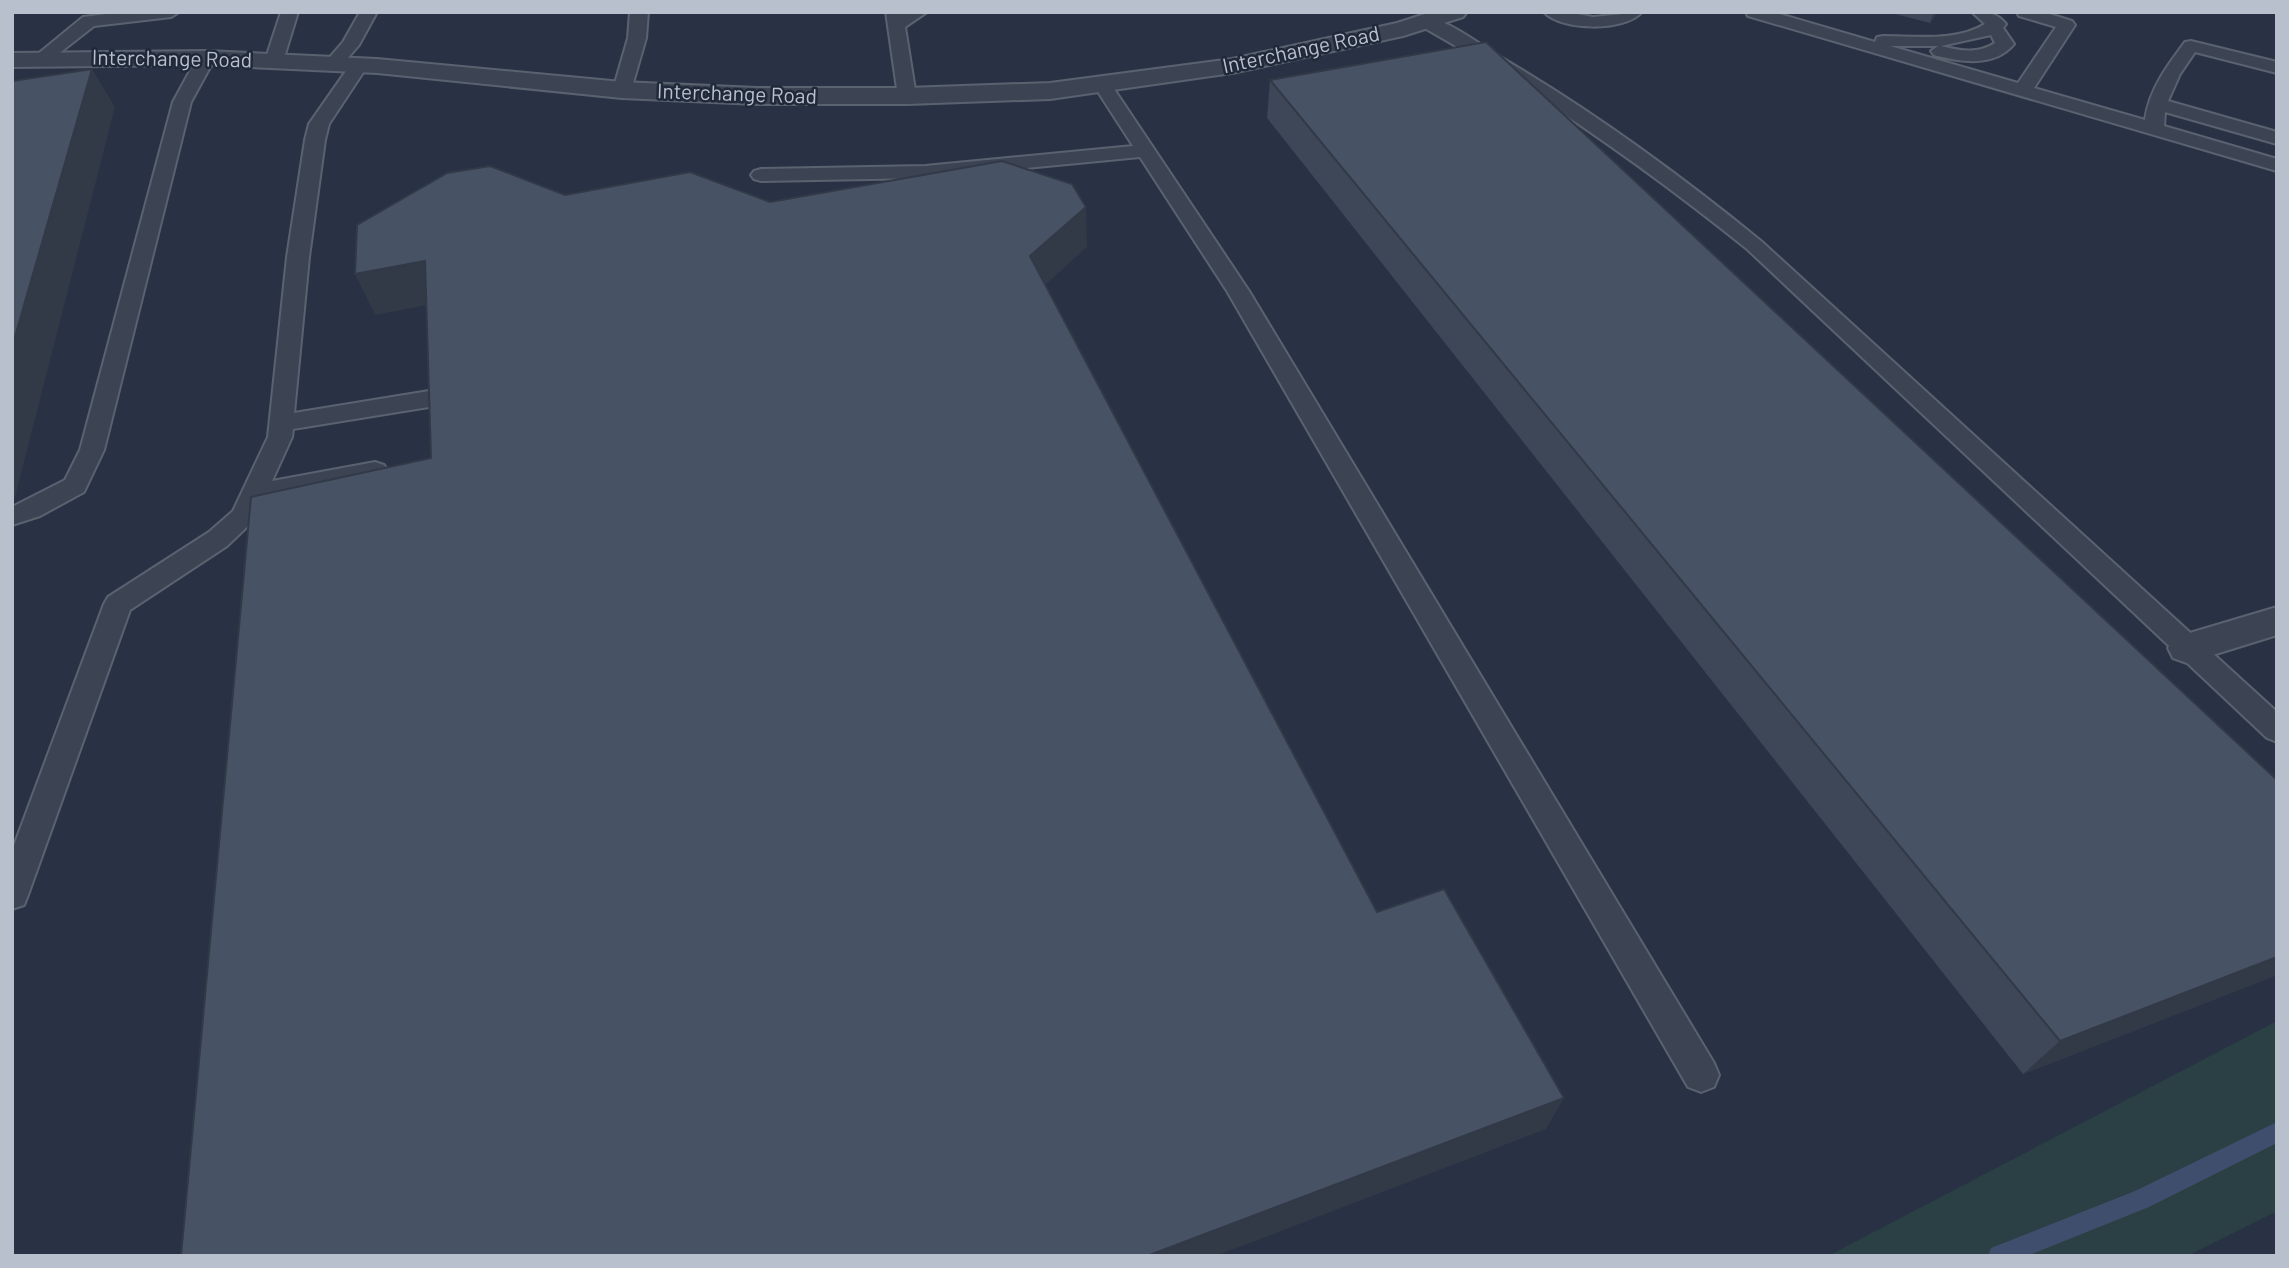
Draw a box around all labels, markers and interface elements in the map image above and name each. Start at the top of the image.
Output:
street label: Interchange Road [1220,20,1382,77]
street label: Interchange Road [92,44,252,71]
street label: Interchange Road [657,77,818,108]

